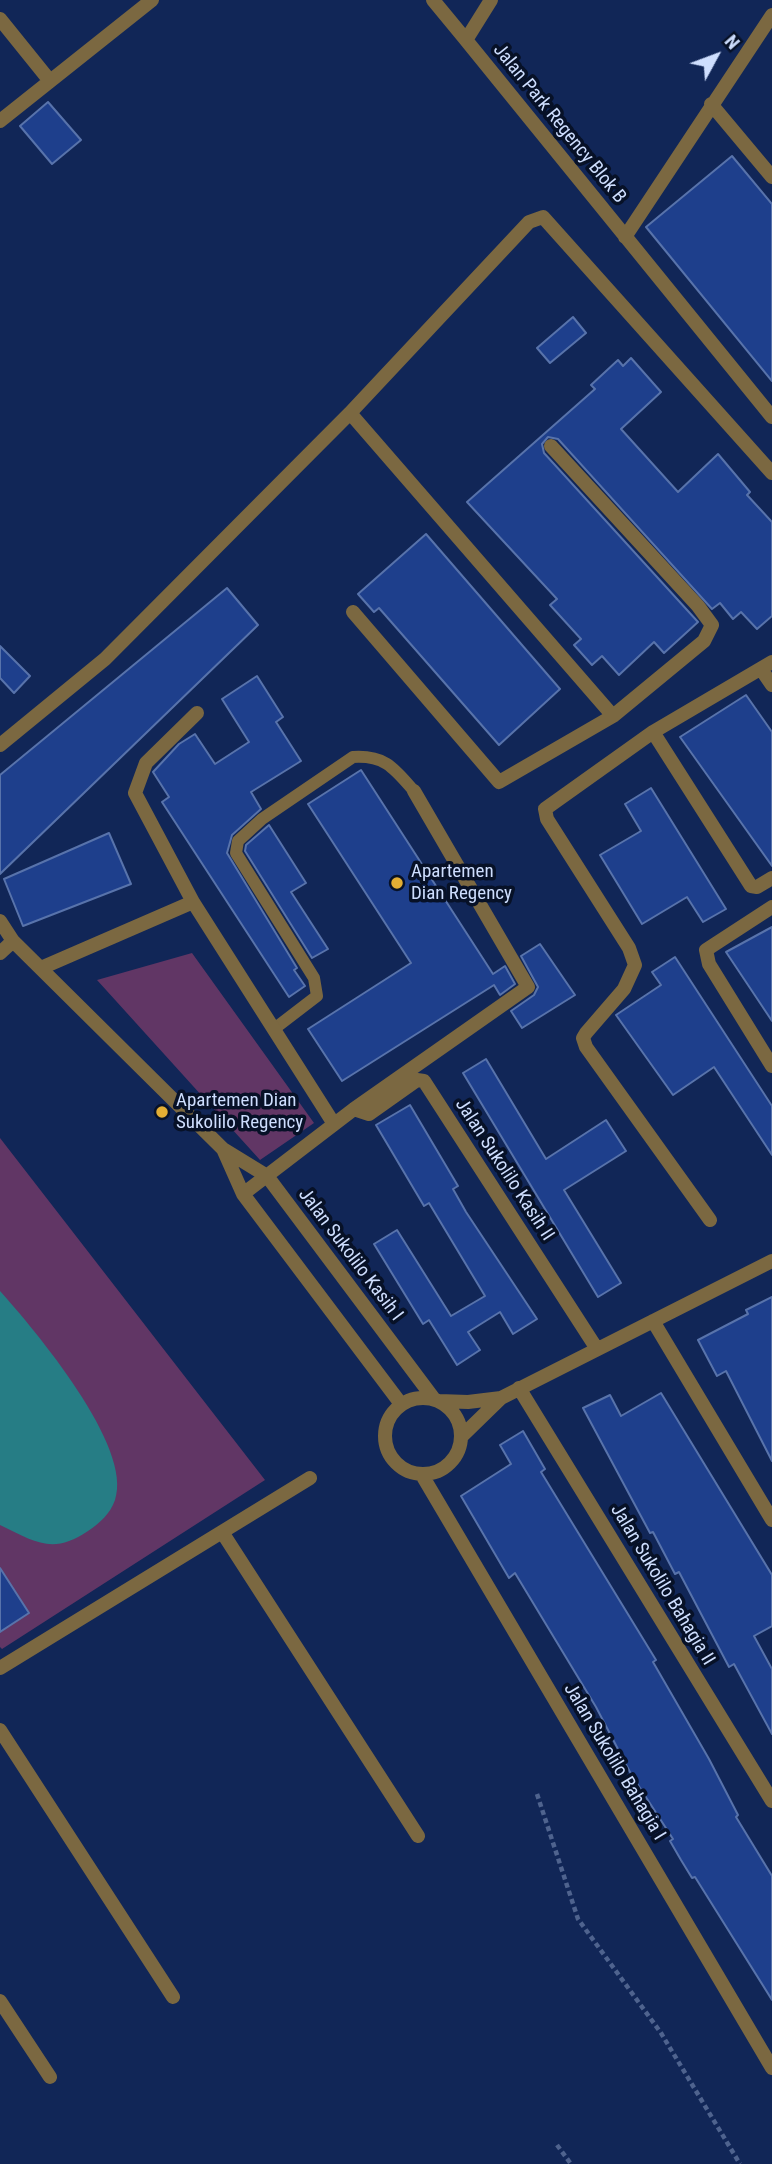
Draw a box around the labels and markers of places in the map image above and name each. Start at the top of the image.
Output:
place label: Apartemen Dian Regency [411,861,512,905]
marker: Apartemen Dian Regency [389,875,405,891]
place label: Apartemen Dian Sukolilo Regency [176,1090,303,1134]
marker: Apartemen Dian Sukolilo Regency [154,1104,170,1120]

